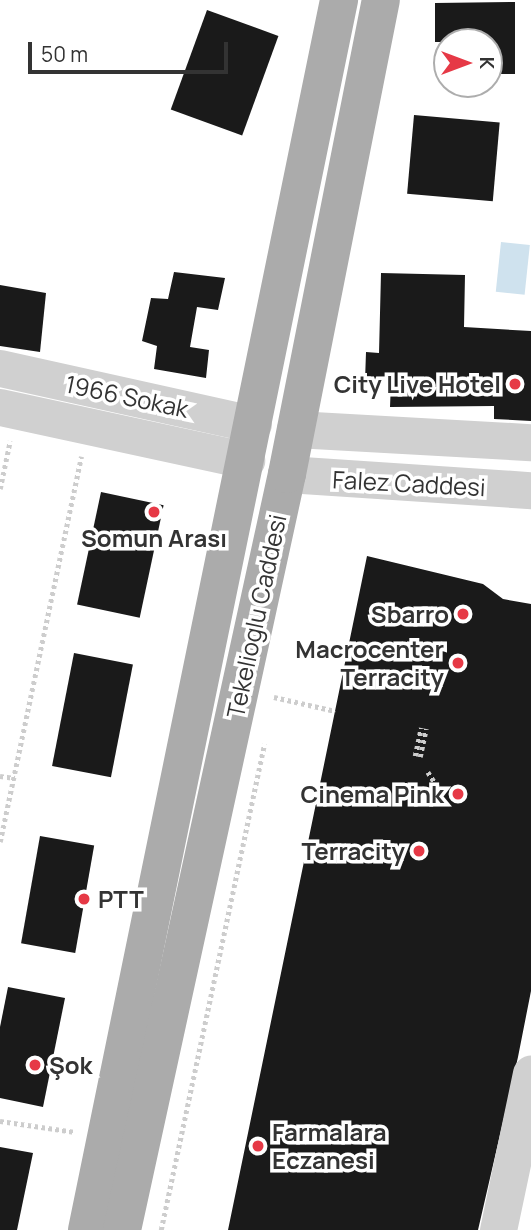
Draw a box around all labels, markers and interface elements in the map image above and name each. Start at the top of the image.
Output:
scale bar [32,28,231,72]
north arrow [433,28,503,98]
text: 50 m [41,40,88,68]
text: K [474,57,500,69]
street label: 1966 Sokak [63,369,191,423]
place label: City Live Hotel [334,370,501,398]
marker: City Live Hotel [507,376,523,392]
street label: Falez Caddesi [332,465,486,501]
marker: Somun Arası [146,504,162,520]
street label: Tekelioglu Caddesi [220,511,292,721]
place label: Somun Arası [81,524,227,552]
place label: Sbarro [371,600,449,628]
marker: Sbarro [455,606,471,622]
place label: Macrocenter Terracity [295,635,444,691]
marker: Macrocenter Terracity [450,655,466,671]
place label: Cinema Pink [300,780,444,808]
marker: Cinema Pink [450,786,466,802]
place label: Terracity [302,837,405,865]
marker: Terracity [411,843,427,859]
place label: PTT [98,885,144,913]
marker: PTT [76,891,92,907]
place label: Şok [49,1051,93,1079]
marker: Şok [27,1057,43,1073]
place label: Farmalara Eczanesi [272,1118,387,1174]
marker: Farmalara Eczanesi [250,1138,266,1154]

